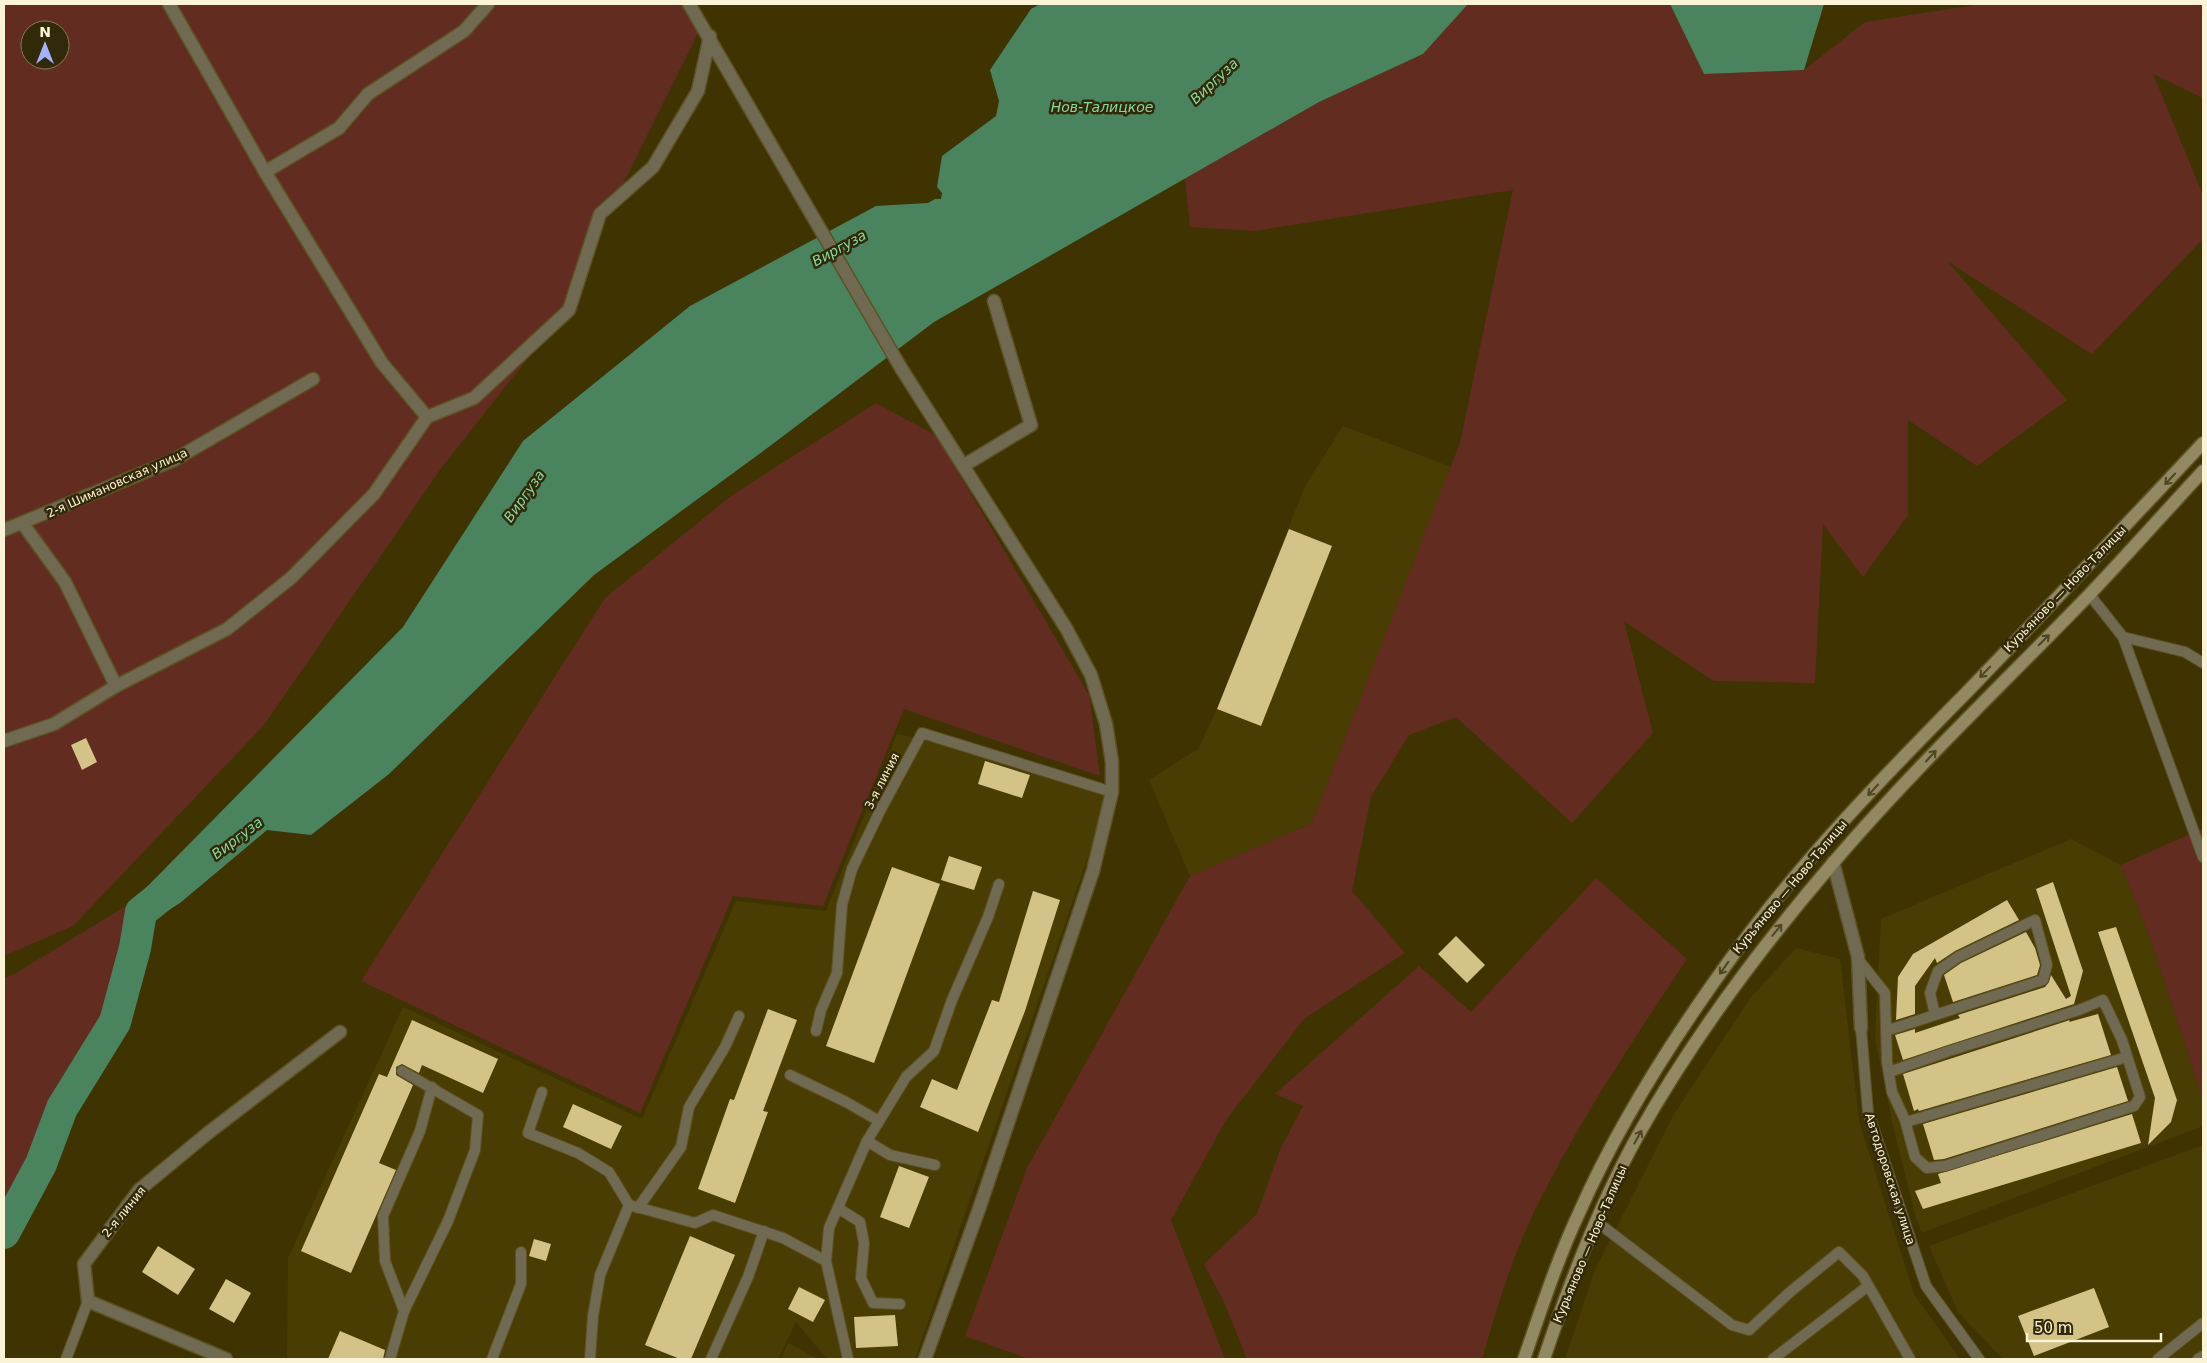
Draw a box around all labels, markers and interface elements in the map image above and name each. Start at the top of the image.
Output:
north arrow [20,20,70,70]
text: N [39,24,51,40]
water label: Виргуза [1187,55,1241,107]
water label: Нов-Талицкое [1051,99,1153,115]
water label: Виргуза [809,227,869,269]
street label: 2-я Шимановская улица [44,446,190,520]
water label: Виргуза [500,467,548,525]
one-way arrow [2164,472,2176,485]
street label: Курьяново — Ново-Талицы [2001,523,2129,655]
one-way arrow [2038,634,2050,646]
one-way arrow [1979,666,1991,679]
street label: 3-я линия [862,750,902,812]
one-way arrow [1925,750,1937,762]
one-way arrow [1867,784,1879,796]
water label: Виргуза [209,814,265,862]
street label: Курьяново — Ново-Талицы [1730,818,1850,956]
one-way arrow [1772,924,1783,937]
one-way arrow [1719,961,1729,975]
street label: Автодоровская улица [1862,1111,1918,1247]
one-way arrow [1633,1131,1643,1145]
street label: Курьяново — Ново-Талицы [1550,1163,1630,1325]
street label: 2-я линия [99,1184,149,1240]
scale bar [2027,1310,2161,1342]
text: 50 m [2034,1319,2072,1337]

